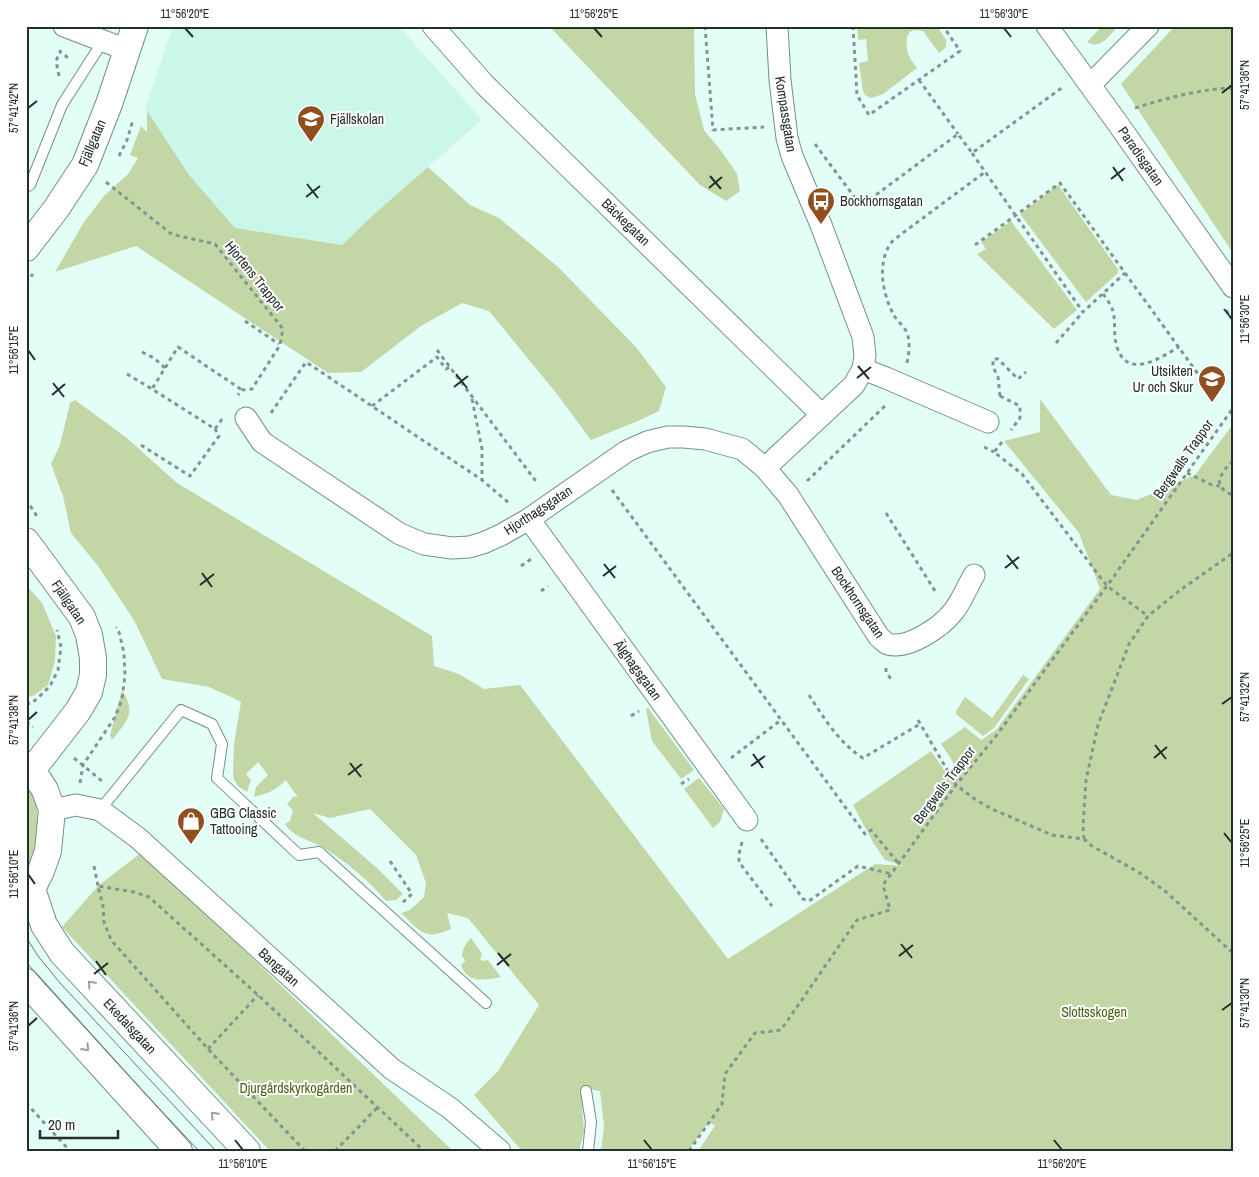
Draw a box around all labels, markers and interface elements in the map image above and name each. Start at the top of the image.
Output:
text: 11°56'20"E [161,6,209,22]
text: 11°56'25"E [570,6,618,22]
text: 11°56'30"E [980,6,1028,22]
text: 57°41'36"N [1237,60,1253,110]
street label: Kompassgatan [771,75,801,153]
text: 57°41'42"N [6,83,22,133]
school or university icon: Fjällskolan [296,104,326,143]
place label: Fjällskolan [330,110,384,128]
street label: Fjällgatan [74,117,110,169]
street label: Paradisgatan [1114,123,1168,189]
bus stop icon: Bockhornsgatan [806,186,836,225]
place label: Bockhornsgatan [840,192,923,210]
street label: Bäckegatan [598,194,654,250]
street label: Hjortens Trappor [221,237,289,315]
text: 11°56'30"E [1237,295,1253,343]
text: 11°56'15"E [6,326,22,374]
place label: Utsikten Ur och Skur [1132,362,1193,396]
school or university icon: Utsikten Ur och Skur [1197,364,1227,403]
street label: Bergwalls Trappor [1149,416,1217,502]
street label: Hjorthagsgatan [500,481,576,539]
street label: Bockhornsgatan [827,563,889,641]
street label: Fjällgatan [48,576,90,628]
street label: Älghagsgatan [609,635,666,704]
text: 57°41'32"N [1237,672,1253,722]
text: 57°41'38"N [6,695,22,745]
street label: Bergwalls Trappor [909,742,979,827]
place label: GBG Classic Tattooing [210,804,277,838]
shop icon: GBG Classic Tattooing [176,806,206,845]
text: 11°56'25"E [1237,819,1253,867]
text: 11°56'10"E [6,850,22,898]
street label: Bangatan [255,944,303,990]
text: 57°41'30"N [1237,978,1253,1028]
one-way arrow [88,980,97,989]
street label: Ekedalsgatan [100,994,160,1058]
text: 57°41'36"N [6,1001,22,1051]
park label: Slottsskogen [1061,1003,1127,1021]
one-way arrow [80,1042,89,1051]
park label: Djurgårdskyrkogården [240,1079,352,1097]
scale bar [40,1107,118,1139]
one-way arrow [211,1112,220,1121]
text: 20 m [48,1114,75,1135]
text: 11°56'10"E [219,1156,267,1172]
text: 11°56'15"E [628,1156,676,1172]
text: 11°56'20"E [1038,1156,1086,1172]

